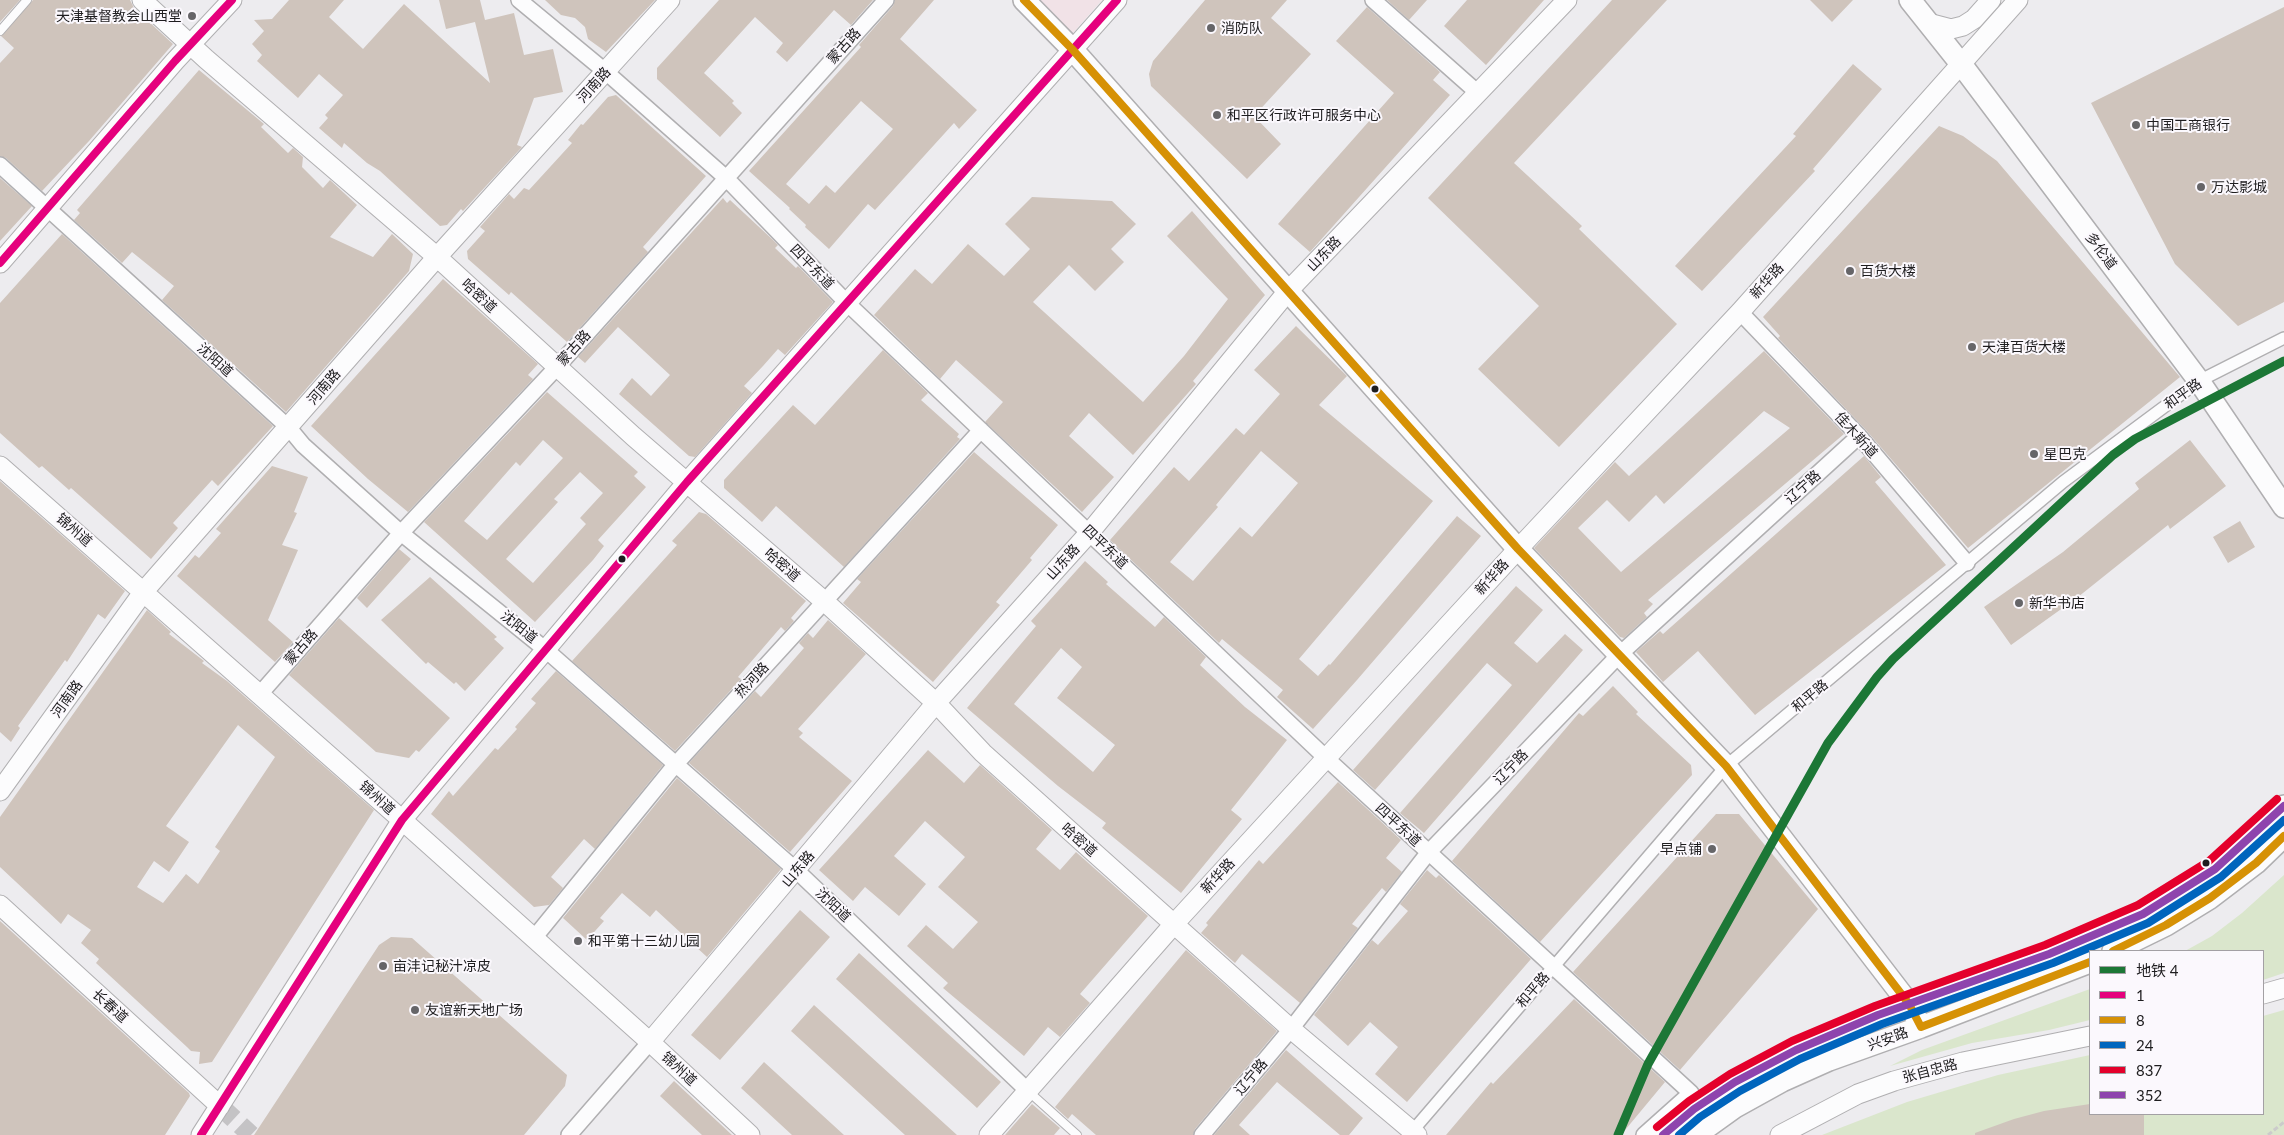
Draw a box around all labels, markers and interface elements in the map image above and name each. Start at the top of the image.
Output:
place label: 天津基督教会山西堂 [56,8,182,24]
marker: 天津基督教会山西堂 [186,10,198,22]
place label: 消防队 [1221,20,1263,36]
marker: 消防队 [1205,22,1217,34]
street label: 蒙古路 [824,25,864,67]
street label: 河南路 [574,64,614,106]
place label: 和平区行政许可服务中心 [1227,107,1381,123]
marker: 和平区行政许可服务中心 [1211,109,1223,121]
place label: 中国工商银行 [2146,117,2230,133]
marker: 中国工商银行 [2130,119,2142,131]
place label: 万达影城 [2211,179,2267,195]
marker: 万达影城 [2195,181,2207,193]
street label: 多伦道 [2082,229,2120,273]
street label: 山东路 [1303,233,1345,275]
street label: 四平东道 [787,241,837,293]
street label: 新华路 [1747,260,1787,302]
place label: 百货大楼 [1860,263,1916,279]
marker: 百货大楼 [1844,265,1856,277]
street label: 哈密道 [458,276,500,316]
street label: 蒙古路 [554,327,594,369]
place label: 天津百货大楼 [1982,339,2066,355]
street label: 沈阳道 [194,340,236,380]
marker: 天津百货大楼 [1966,341,1978,353]
street label: 河南路 [304,366,344,408]
street label: 和平路 [2161,375,2205,413]
unlabelled marker [1370,384,1380,394]
street label: 佳木斯道 [1831,409,1881,461]
place label: 星巴克 [2044,446,2086,462]
marker: 星巴克 [2028,448,2040,460]
street label: 辽宁路 [1782,467,1824,507]
street label: 锦州道 [53,510,95,550]
street label: 四平东道 [1079,522,1131,572]
street label: 山东路 [1043,541,1083,583]
street label: 哈密道 [761,545,803,585]
unlabelled marker [617,554,627,564]
street label: 新华路 [1472,556,1512,598]
place label: 新华书店 [2029,595,2085,611]
marker: 新华书店 [2013,597,2025,609]
street label: 沈阳道 [497,607,541,647]
street label: 蒙古路 [281,626,321,668]
street label: 热河路 [732,659,772,701]
street label: 和平路 [1789,676,1831,716]
street label: 河南路 [48,677,86,721]
street label: 辽宁路 [1490,746,1532,788]
street label: 锦州道 [356,778,398,818]
street label: 四平东道 [1372,800,1424,850]
street label: 哈密道 [1058,820,1100,860]
place label: 早点铺 [1660,841,1702,857]
marker: 早点铺 [1706,843,1718,855]
street label: 山东路 [778,848,818,890]
street label: 新华路 [1198,855,1238,897]
unlabelled marker [2201,858,2211,868]
street label: 沈阳道 [812,884,854,926]
place label: 和平第十三幼儿园 [588,933,700,949]
marker: 和平第十三幼儿园 [572,935,584,947]
legend [2089,950,2264,1115]
place label: 亩沣记秘汁凉皮 [393,958,491,974]
marker: 亩沣记秘汁凉皮 [377,960,389,972]
text: 地铁 4 [2136,961,2179,979]
street label: 和平路 [1513,969,1553,1011]
street label: 长春道 [89,986,131,1026]
text: 1 [2136,986,2145,1004]
place label: 友谊新天地广场 [425,1002,523,1018]
marker: 友谊新天地广场 [409,1004,421,1016]
text: 8 [2136,1011,2145,1029]
street label: 兴安路 [1865,1024,1911,1054]
text: 24 [2136,1036,2153,1054]
street label: 锦州道 [658,1049,700,1089]
street label: 辽宁路 [1231,1056,1271,1098]
street label: 张自忠路 [1901,1056,1959,1086]
text: 837 [2136,1061,2162,1079]
text: 352 [2136,1086,2162,1104]

